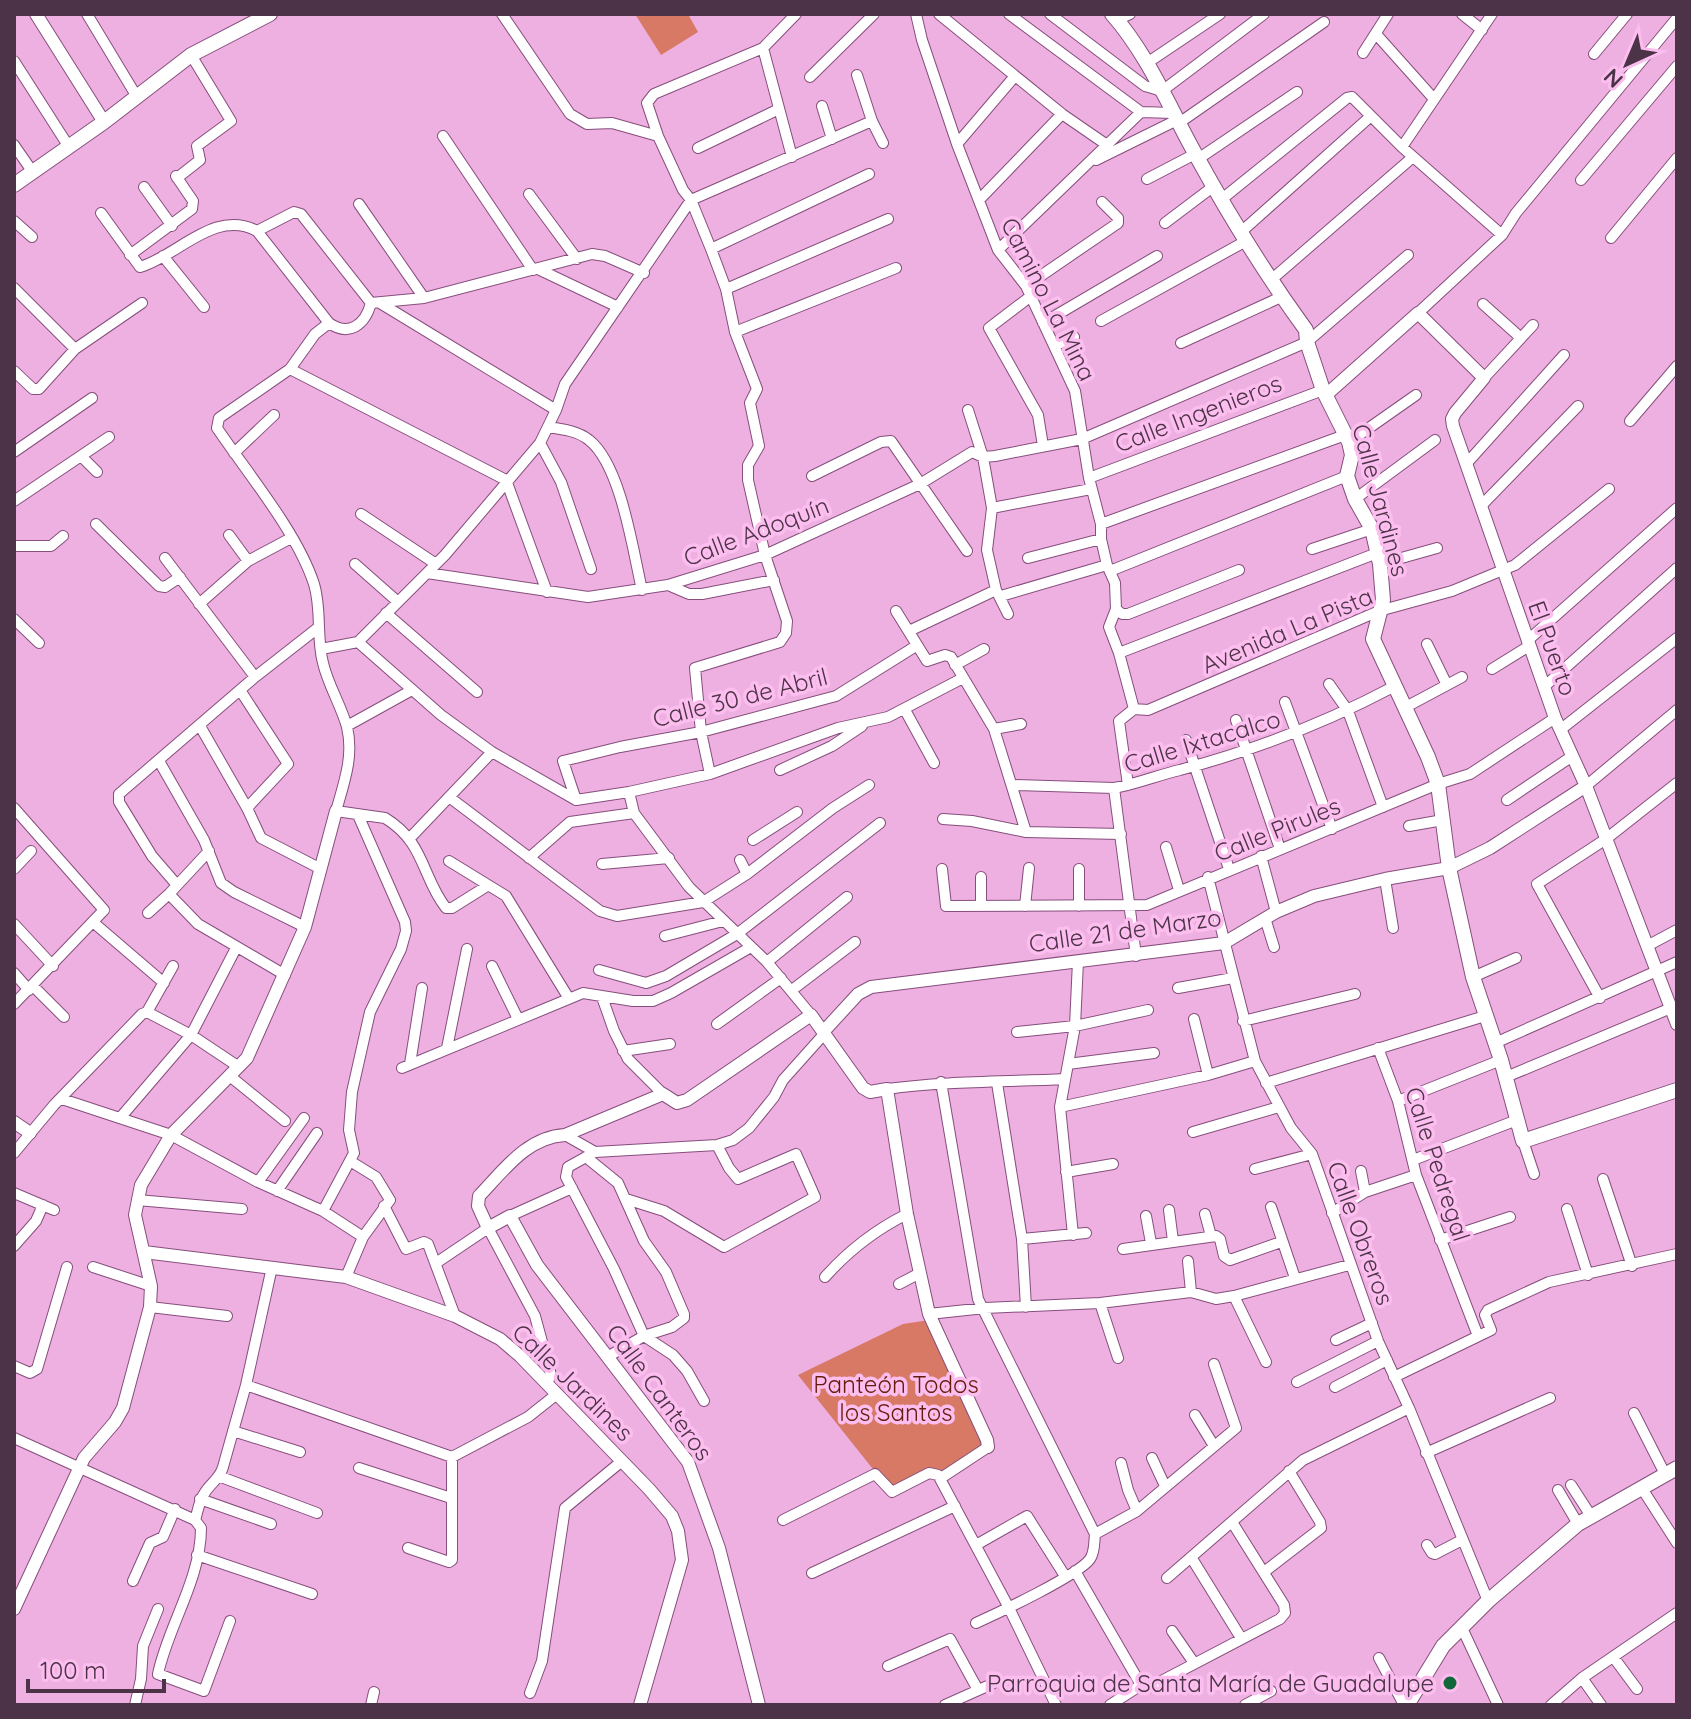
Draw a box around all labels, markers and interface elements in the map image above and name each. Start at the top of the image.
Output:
north arrow [1587,24,1667,104]
text: N [1598,63,1629,94]
street label: Camino La Mina [995,212,1103,386]
street label: Calle Ingenieros [1110,367,1286,459]
street label: Calle Jardines [1346,421,1416,579]
street label: Calle Adoquín [679,490,833,572]
street label: Avenida La Pista [1197,580,1377,680]
street label: El Puerto [1522,596,1584,700]
street label: Calle 30 de Abril [649,661,831,733]
street label: Calle Ixtacalco [1120,703,1284,779]
street label: Calle Pirules [1209,790,1345,868]
street label: Calle 21 de Marzo [1027,902,1223,958]
street label: Calle Pedregal [1399,1083,1477,1245]
street label: Calle Obreros [1321,1157,1401,1309]
street label: Calle Jardines [506,1317,640,1447]
street label: Calle Canteros [600,1318,720,1466]
park label: Panteón Todos los Santos [813,1369,979,1427]
scale bar [28,1643,164,1693]
text: 100 m [40,1655,106,1685]
place label: Parroquia de Santa María de Guadalupe [987,1668,1434,1698]
marker: Parroquia de Santa María de Guadalupe [1441,1674,1459,1692]

